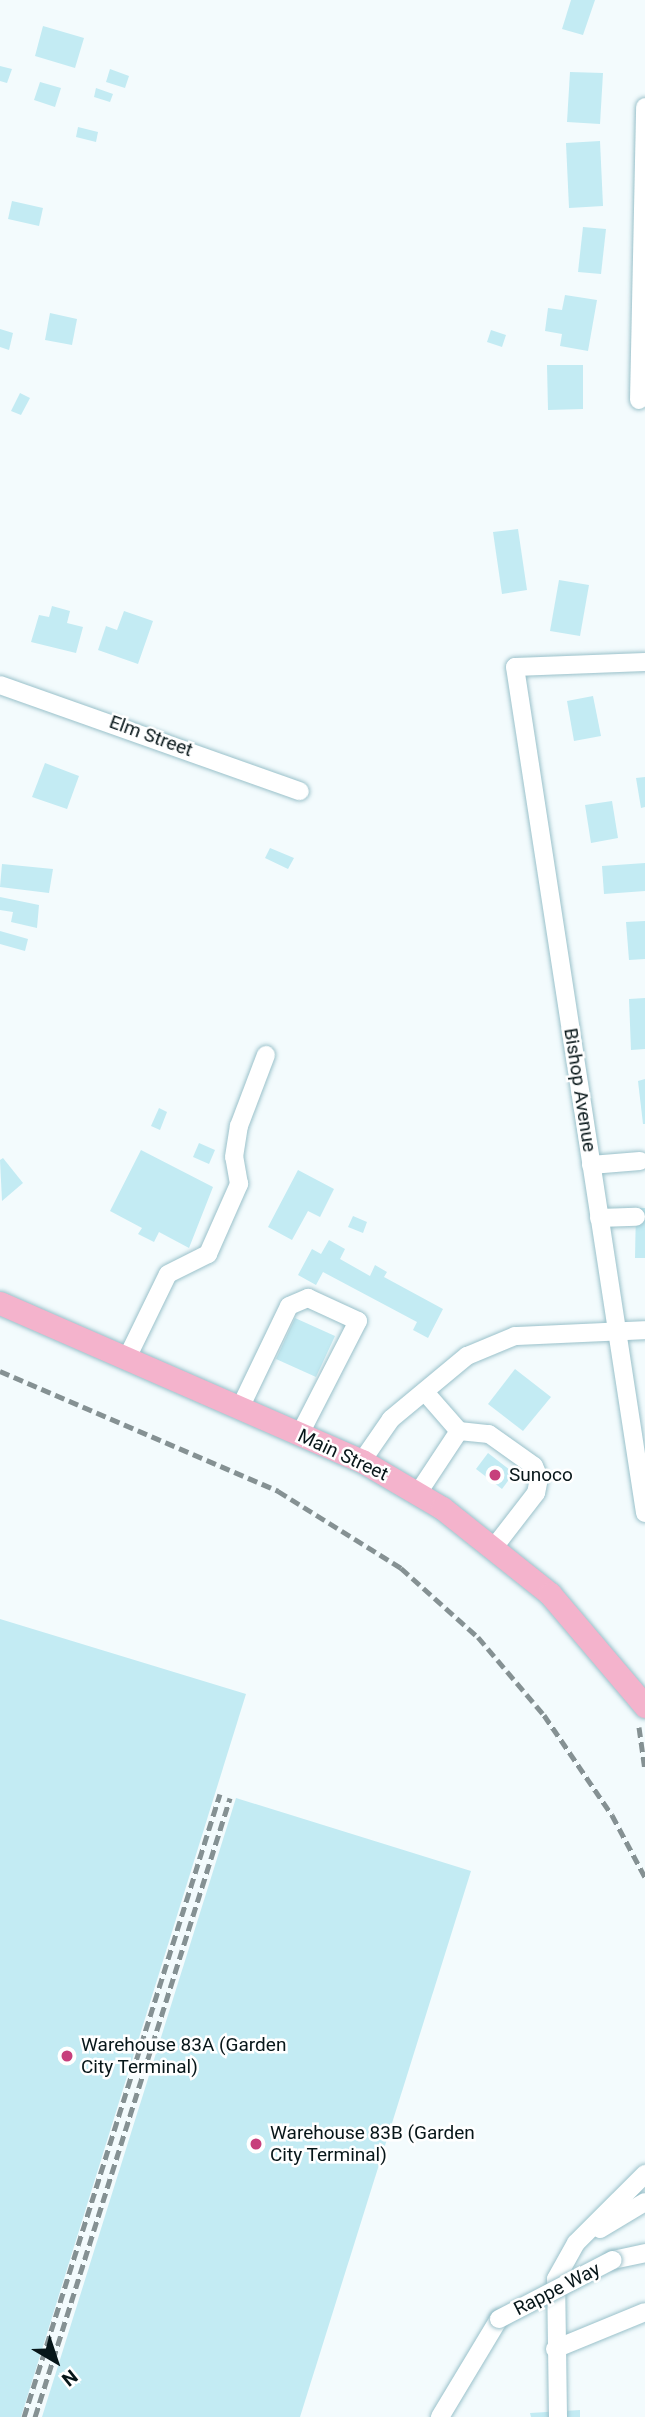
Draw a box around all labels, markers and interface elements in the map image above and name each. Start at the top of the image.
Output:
street label: Elm Street [106,710,196,762]
street label: Bishop Avenue [559,1026,601,1154]
street label: Main Street [294,1424,392,1486]
place label: Sunoco [509,1464,573,1486]
marker: Sunoco [487,1467,503,1483]
place label: Warehouse 83A (Garden City Terminal) [81,2034,286,2078]
marker: Warehouse 83A (Garden City Terminal) [59,2048,75,2064]
place label: Warehouse 83B (Garden City Terminal) [270,2122,475,2166]
marker: Warehouse 83B (Garden City Terminal) [248,2136,264,2152]
street label: Rappe Way [510,2258,604,2320]
north arrow [21,2326,91,2396]
text: N [57,2365,82,2391]

